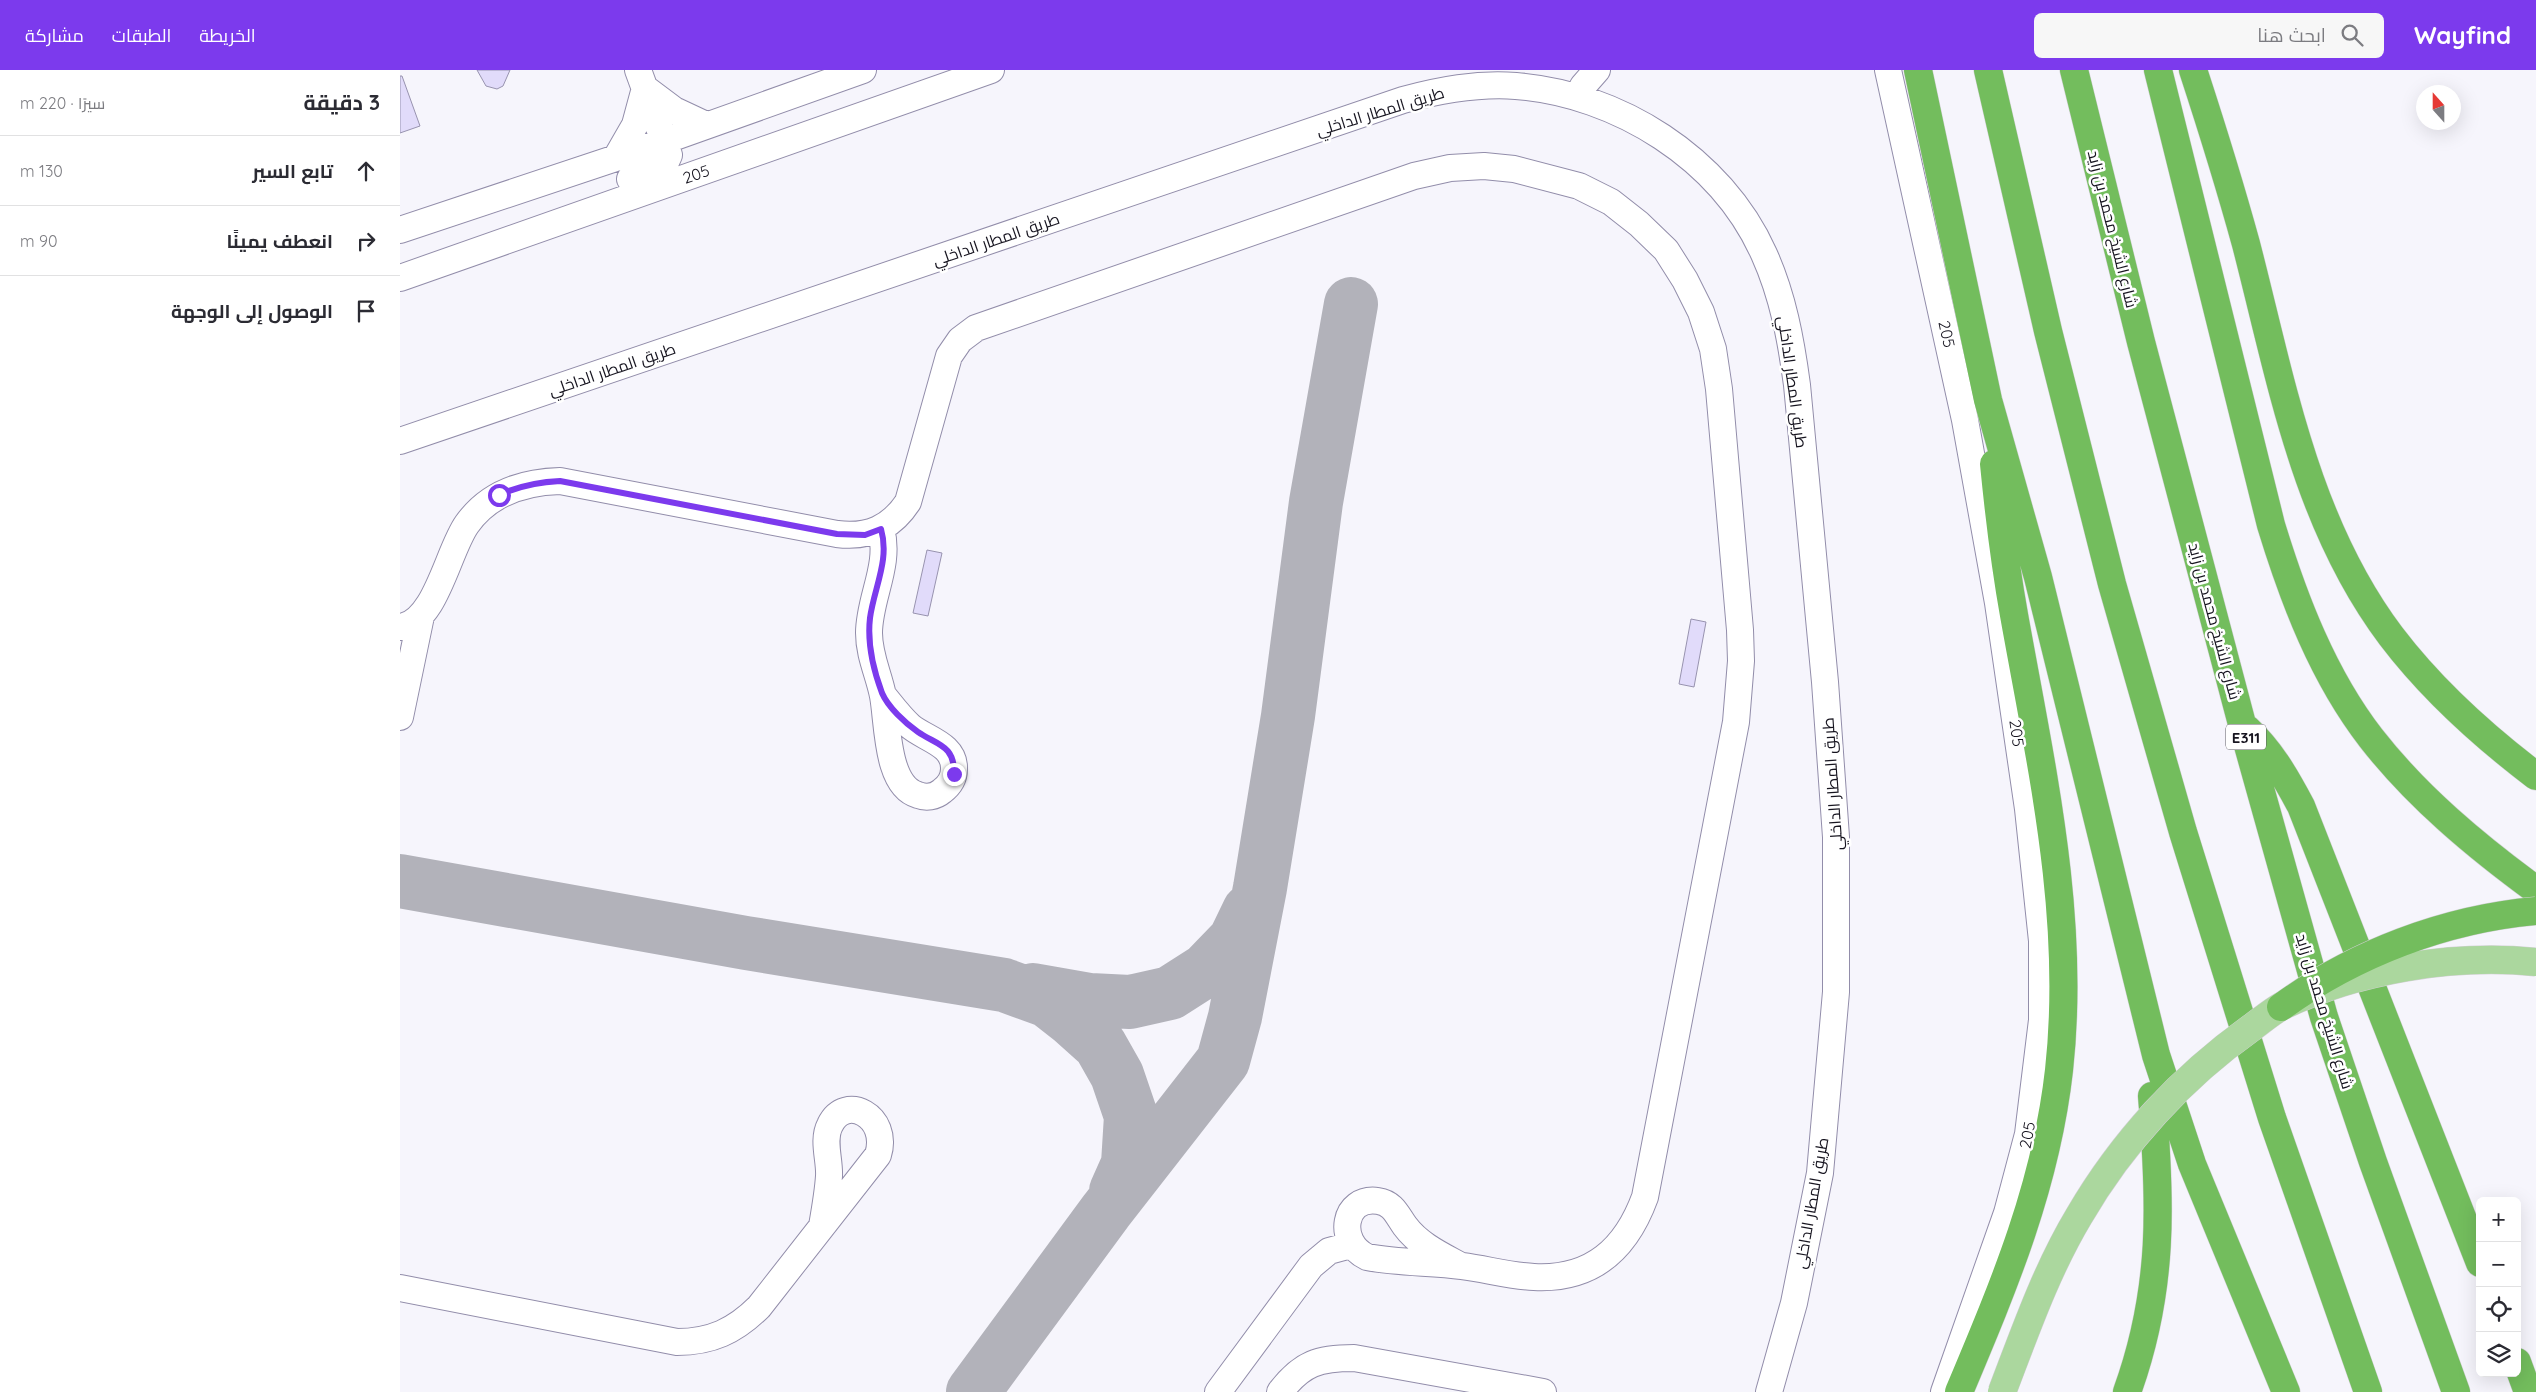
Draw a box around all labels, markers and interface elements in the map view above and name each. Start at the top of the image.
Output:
search box [2034,13,2384,58]
text: Wayfind [2414,20,2511,50]
icon: search [2338,21,2366,49]
text: ابحث هنا [2257,23,2326,47]
text: مشاركة [25,24,84,47]
text: الطبقات [112,24,171,47]
text: الخريطة [199,24,256,47]
street label: طريق المطار الداخلي [1313,82,1448,144]
north arrow [2416,85,2461,130]
text: 3 دقيقة [303,89,380,115]
text: سيرًا · 220 m [20,93,105,113]
street label: شارع الشيخ محمد بن زايد [2082,148,2142,310]
icon: ahead [352,157,380,185]
text: تابع السير [252,159,333,183]
street label: 205 [680,160,712,188]
text: 130 m [20,161,63,181]
street label: طريق المطار الداخلي [930,208,1063,274]
icon: right [352,227,380,255]
text: انعطف يمينًا [226,229,333,253]
text: 90 m [20,231,57,251]
icon: arrive [352,297,380,325]
text: الوصول إلى الوجهة [171,299,333,323]
street label: طريق المطار الداخلي [1770,315,1812,450]
street label: 205 [1934,319,1960,349]
street label: طريق المطار الداخلي [546,338,679,404]
route start [488,484,511,507]
street label: شارع الشيخ محمد بن زايد [2182,540,2246,702]
street label: طريق المطار الداخلي [1817,717,1851,851]
street label: 205 [2005,718,2029,748]
road number: E311 [2226,724,2266,750]
route end [943,763,966,786]
street label: شارع الشيخ محمد بن زايد [2290,931,2358,1092]
street label: 205 [2015,1120,2039,1150]
street label: طريق المطار الداخلي [1790,1136,1836,1271]
map controls [2476,1197,2521,1377]
button: + [2476,1197,2521,1242]
button: − [2476,1242,2521,1287]
button: locate [2476,1287,2521,1332]
button: layers [2476,1332,2521,1377]

